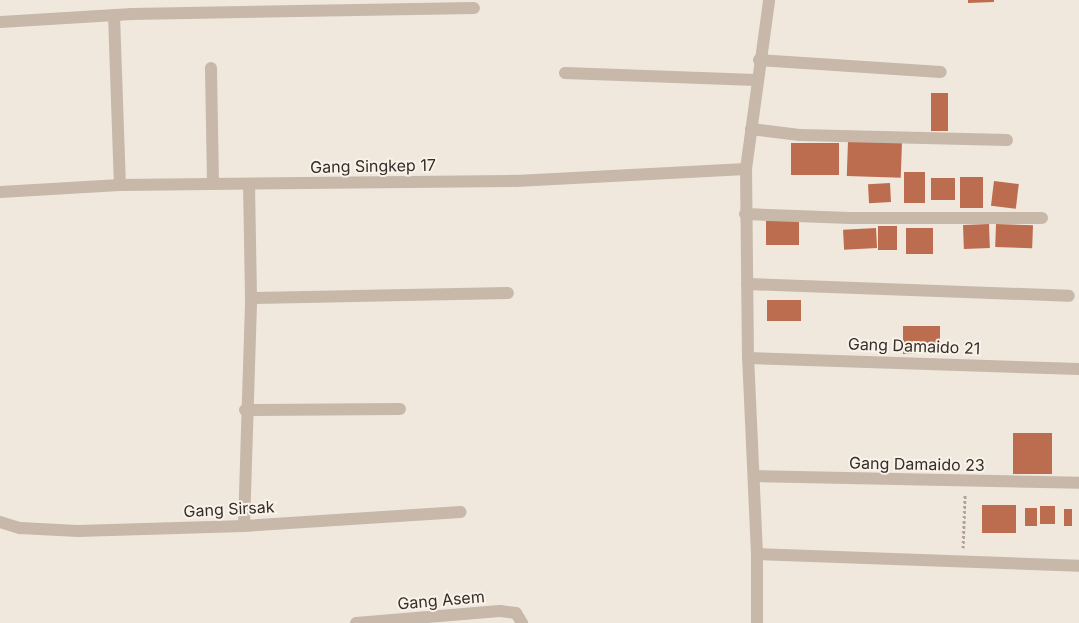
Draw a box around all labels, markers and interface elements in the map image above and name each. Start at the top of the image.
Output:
street label: Gang Singkep 17 [310,155,436,177]
street label: Gang Damaido 21 [848,334,980,358]
street label: Gang Damaido 23 [849,453,985,475]
street label: Gang Sirsak [183,497,275,521]
street label: Gang Asem [397,587,485,613]

